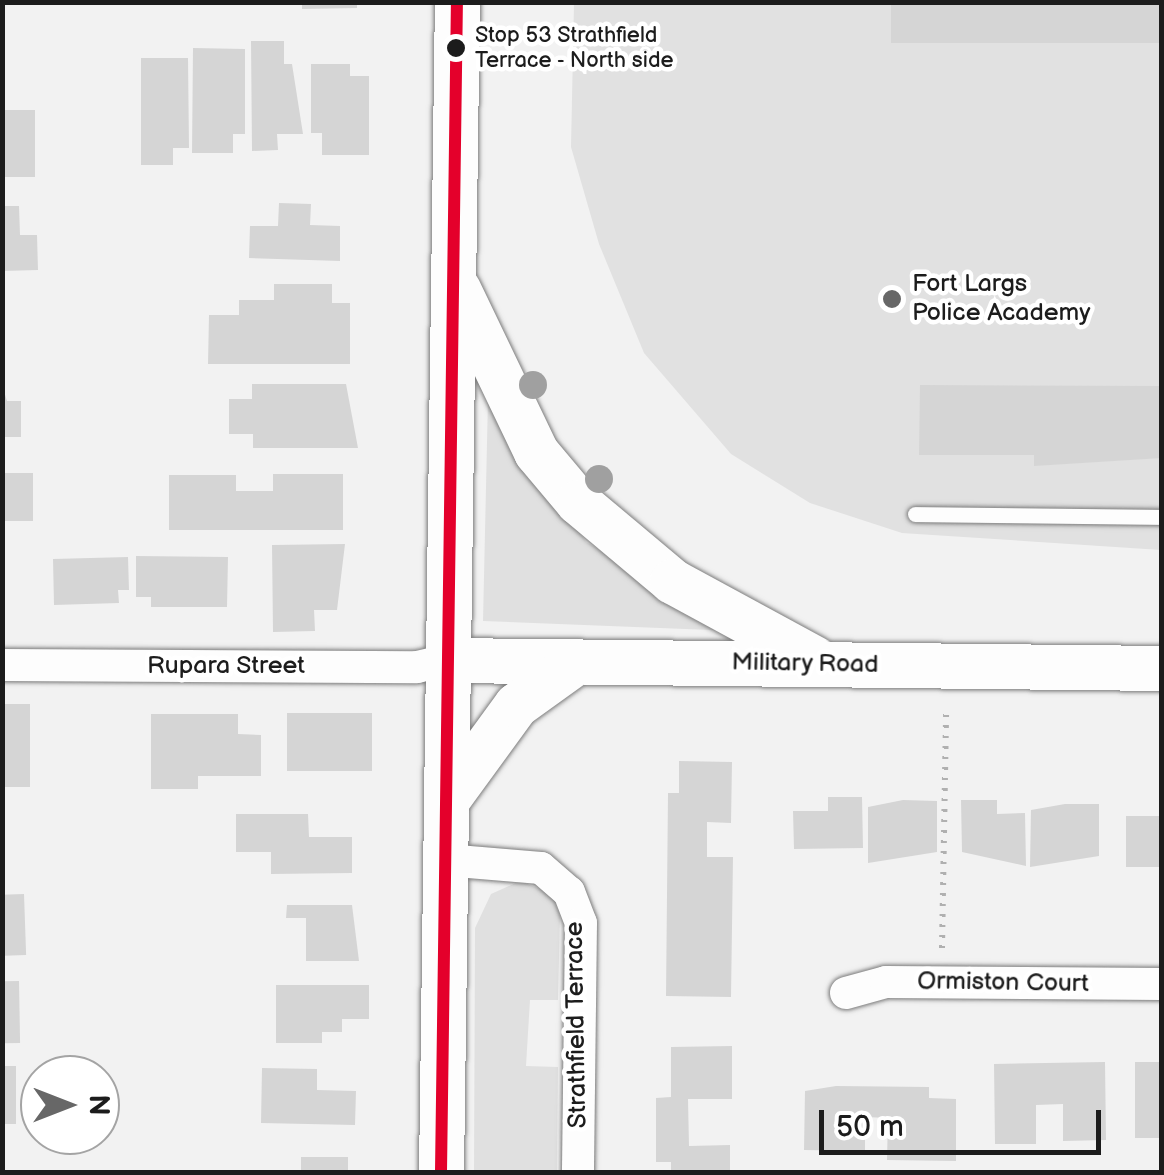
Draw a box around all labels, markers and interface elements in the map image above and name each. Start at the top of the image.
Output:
place label: Stop 53 Strathfield Terrace - North side [475,22,675,74]
marker: Stop 53 Strathfield Terrace - North side [446,38,466,58]
place label: Fort Largs Police Academy [912,270,1091,329]
marker: Fort Largs Police Academy [881,288,903,310]
street label: Military Road [730,648,880,680]
street label: Rupara Street [147,651,305,681]
street label: Strathfield Terrace [560,921,594,1129]
street label: Ormiston Court [917,967,1089,999]
north arrow [20,1055,120,1155]
scale bar [824,1090,1106,1152]
text: N [82,1094,115,1116]
text: 50 m [836,1109,904,1145]

